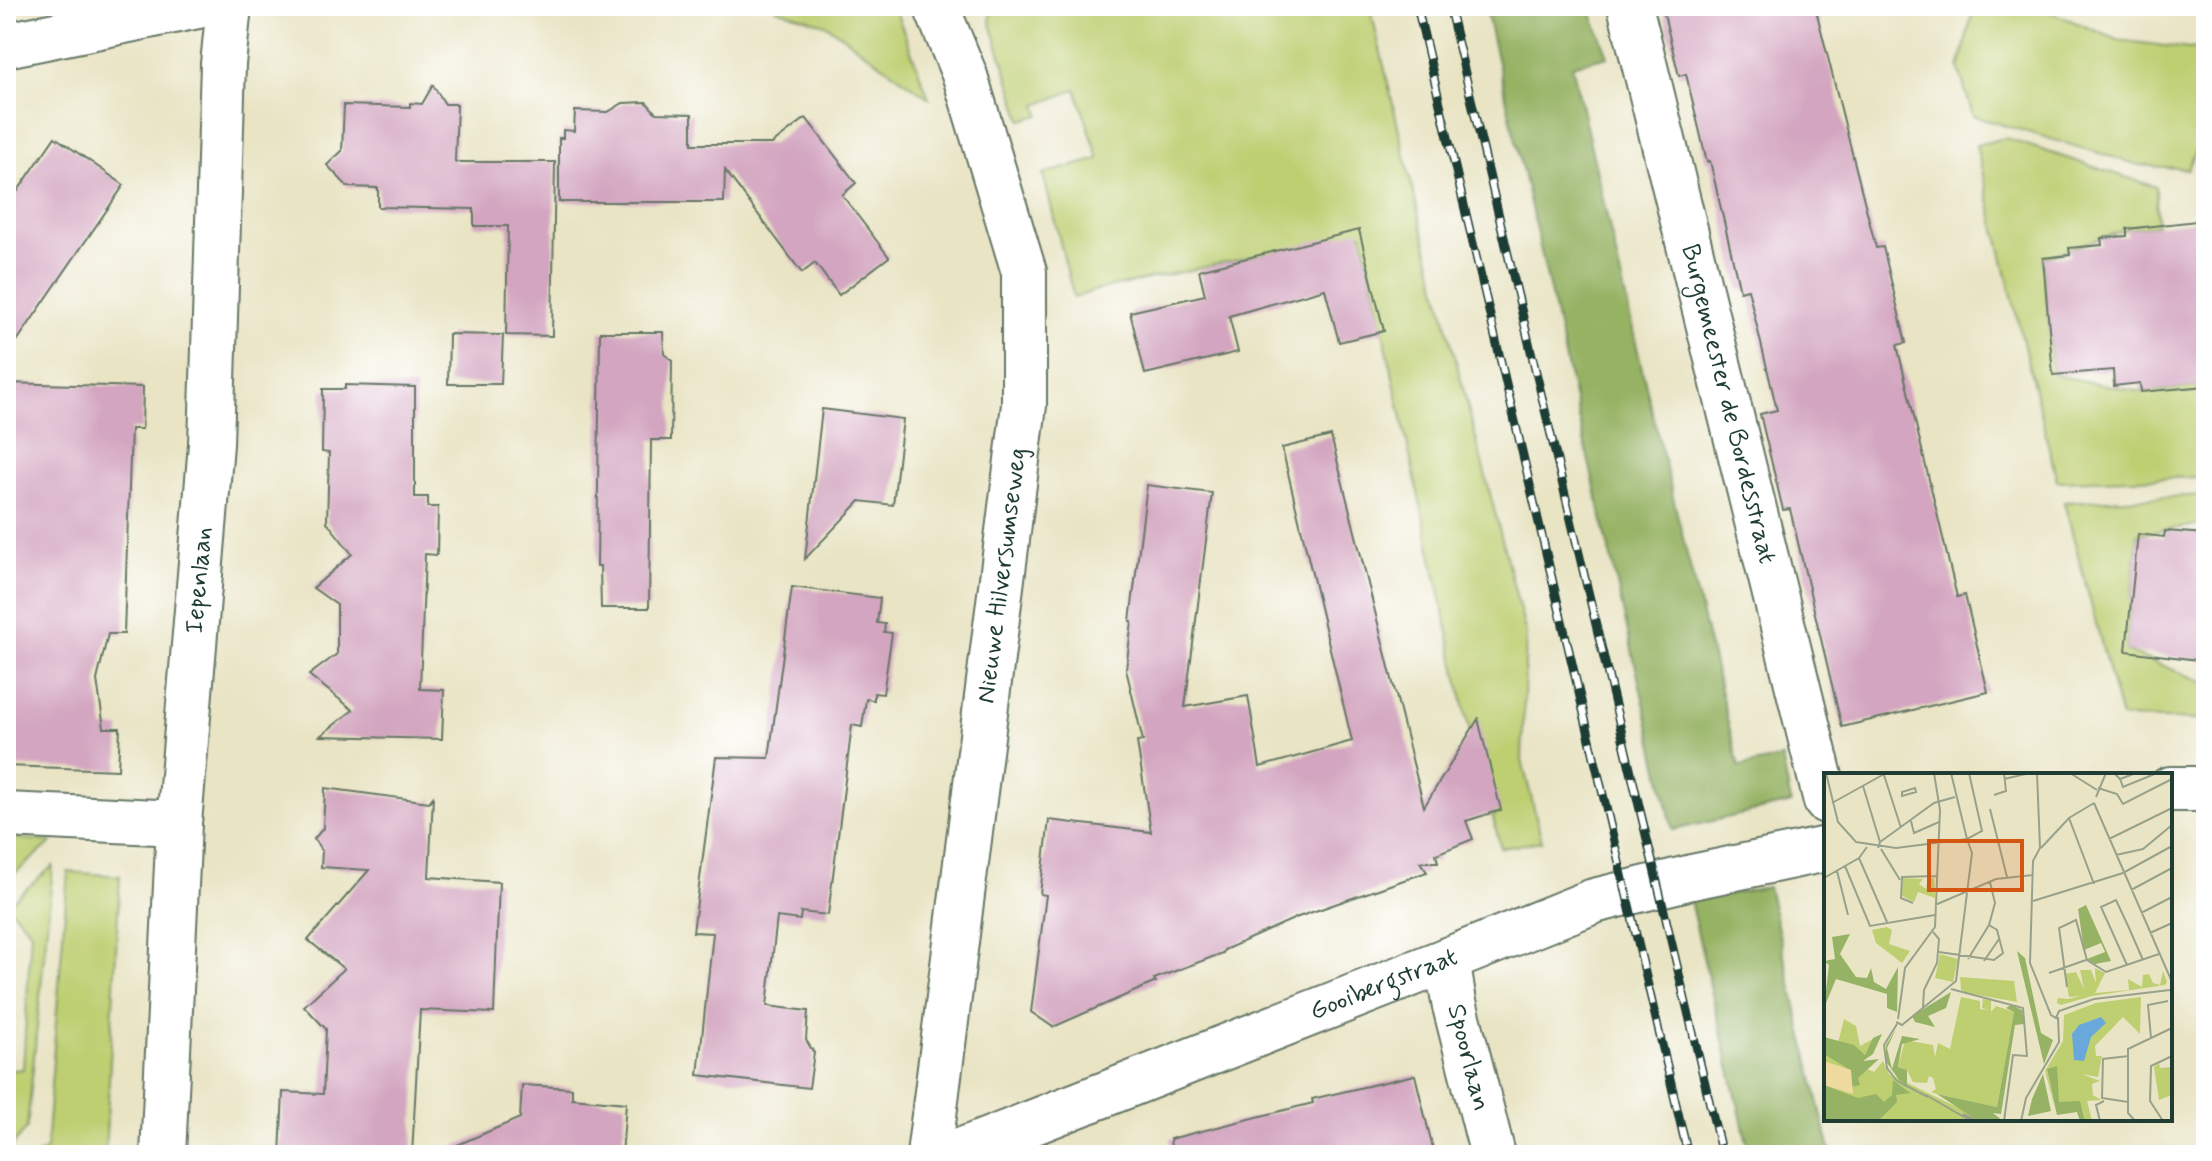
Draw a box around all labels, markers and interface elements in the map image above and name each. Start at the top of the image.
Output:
street label: Burgemeester de Bordesstraat [1672,241,1784,567]
street label: Nieuwe Hilversumseweg [969,446,1035,705]
street label: Iepenlaan [178,525,221,635]
inset map [1824,773,2172,1121]
street label: Gooibergstraat [1305,940,1463,1029]
street label: Spoorlaan [1438,1001,1498,1115]

